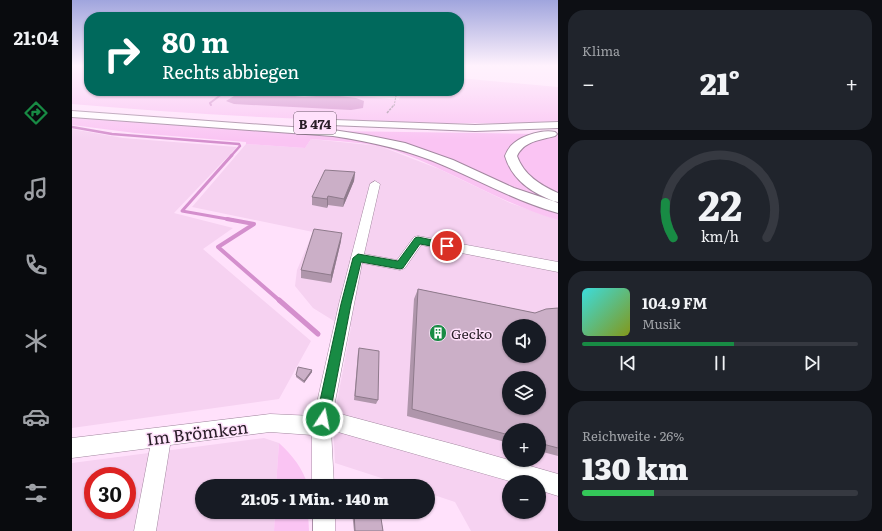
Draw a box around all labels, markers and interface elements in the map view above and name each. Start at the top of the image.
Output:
text: 80 m [162,20,229,62]
text: 21:04 [14,24,58,51]
icon: right [96,28,148,80]
text: Klima [582,41,620,60]
text: Rechts abbiegen [162,58,299,85]
text: 21° [700,60,740,104]
text: − [582,66,595,99]
text: + [845,66,858,99]
icon: directions [22,99,50,127]
road number: B 474 [294,112,336,134]
text: 22 [698,172,742,234]
icon: music [22,175,50,203]
text: km/h [701,225,740,246]
pin [430,229,464,263]
icon: arrive [436,235,458,257]
icon: phone [22,251,50,279]
text: 104.9 FM [642,291,707,314]
text: Musik [642,314,681,333]
map controls [502,319,546,519]
button: sound [502,319,546,363]
building icon: Gecko [428,323,448,343]
place label: Gecko [451,323,492,343]
icon: climate [22,327,50,355]
icon: previous [617,352,639,374]
icon: pause [709,352,731,374]
icon: next [801,352,823,374]
button: layers [502,371,546,415]
position arrow [302,398,344,440]
icon: car [22,403,50,431]
street label: Im Brömken [145,413,249,451]
button: + [502,423,546,467]
text: Reichweite · 26% [582,426,684,445]
text: 130 km [582,445,688,489]
speed limit sign: 30 [84,467,136,519]
button: − [502,475,546,519]
icon: filters [22,479,50,507]
text: 21:05 · 1 Min. · 140 m [241,487,389,510]

